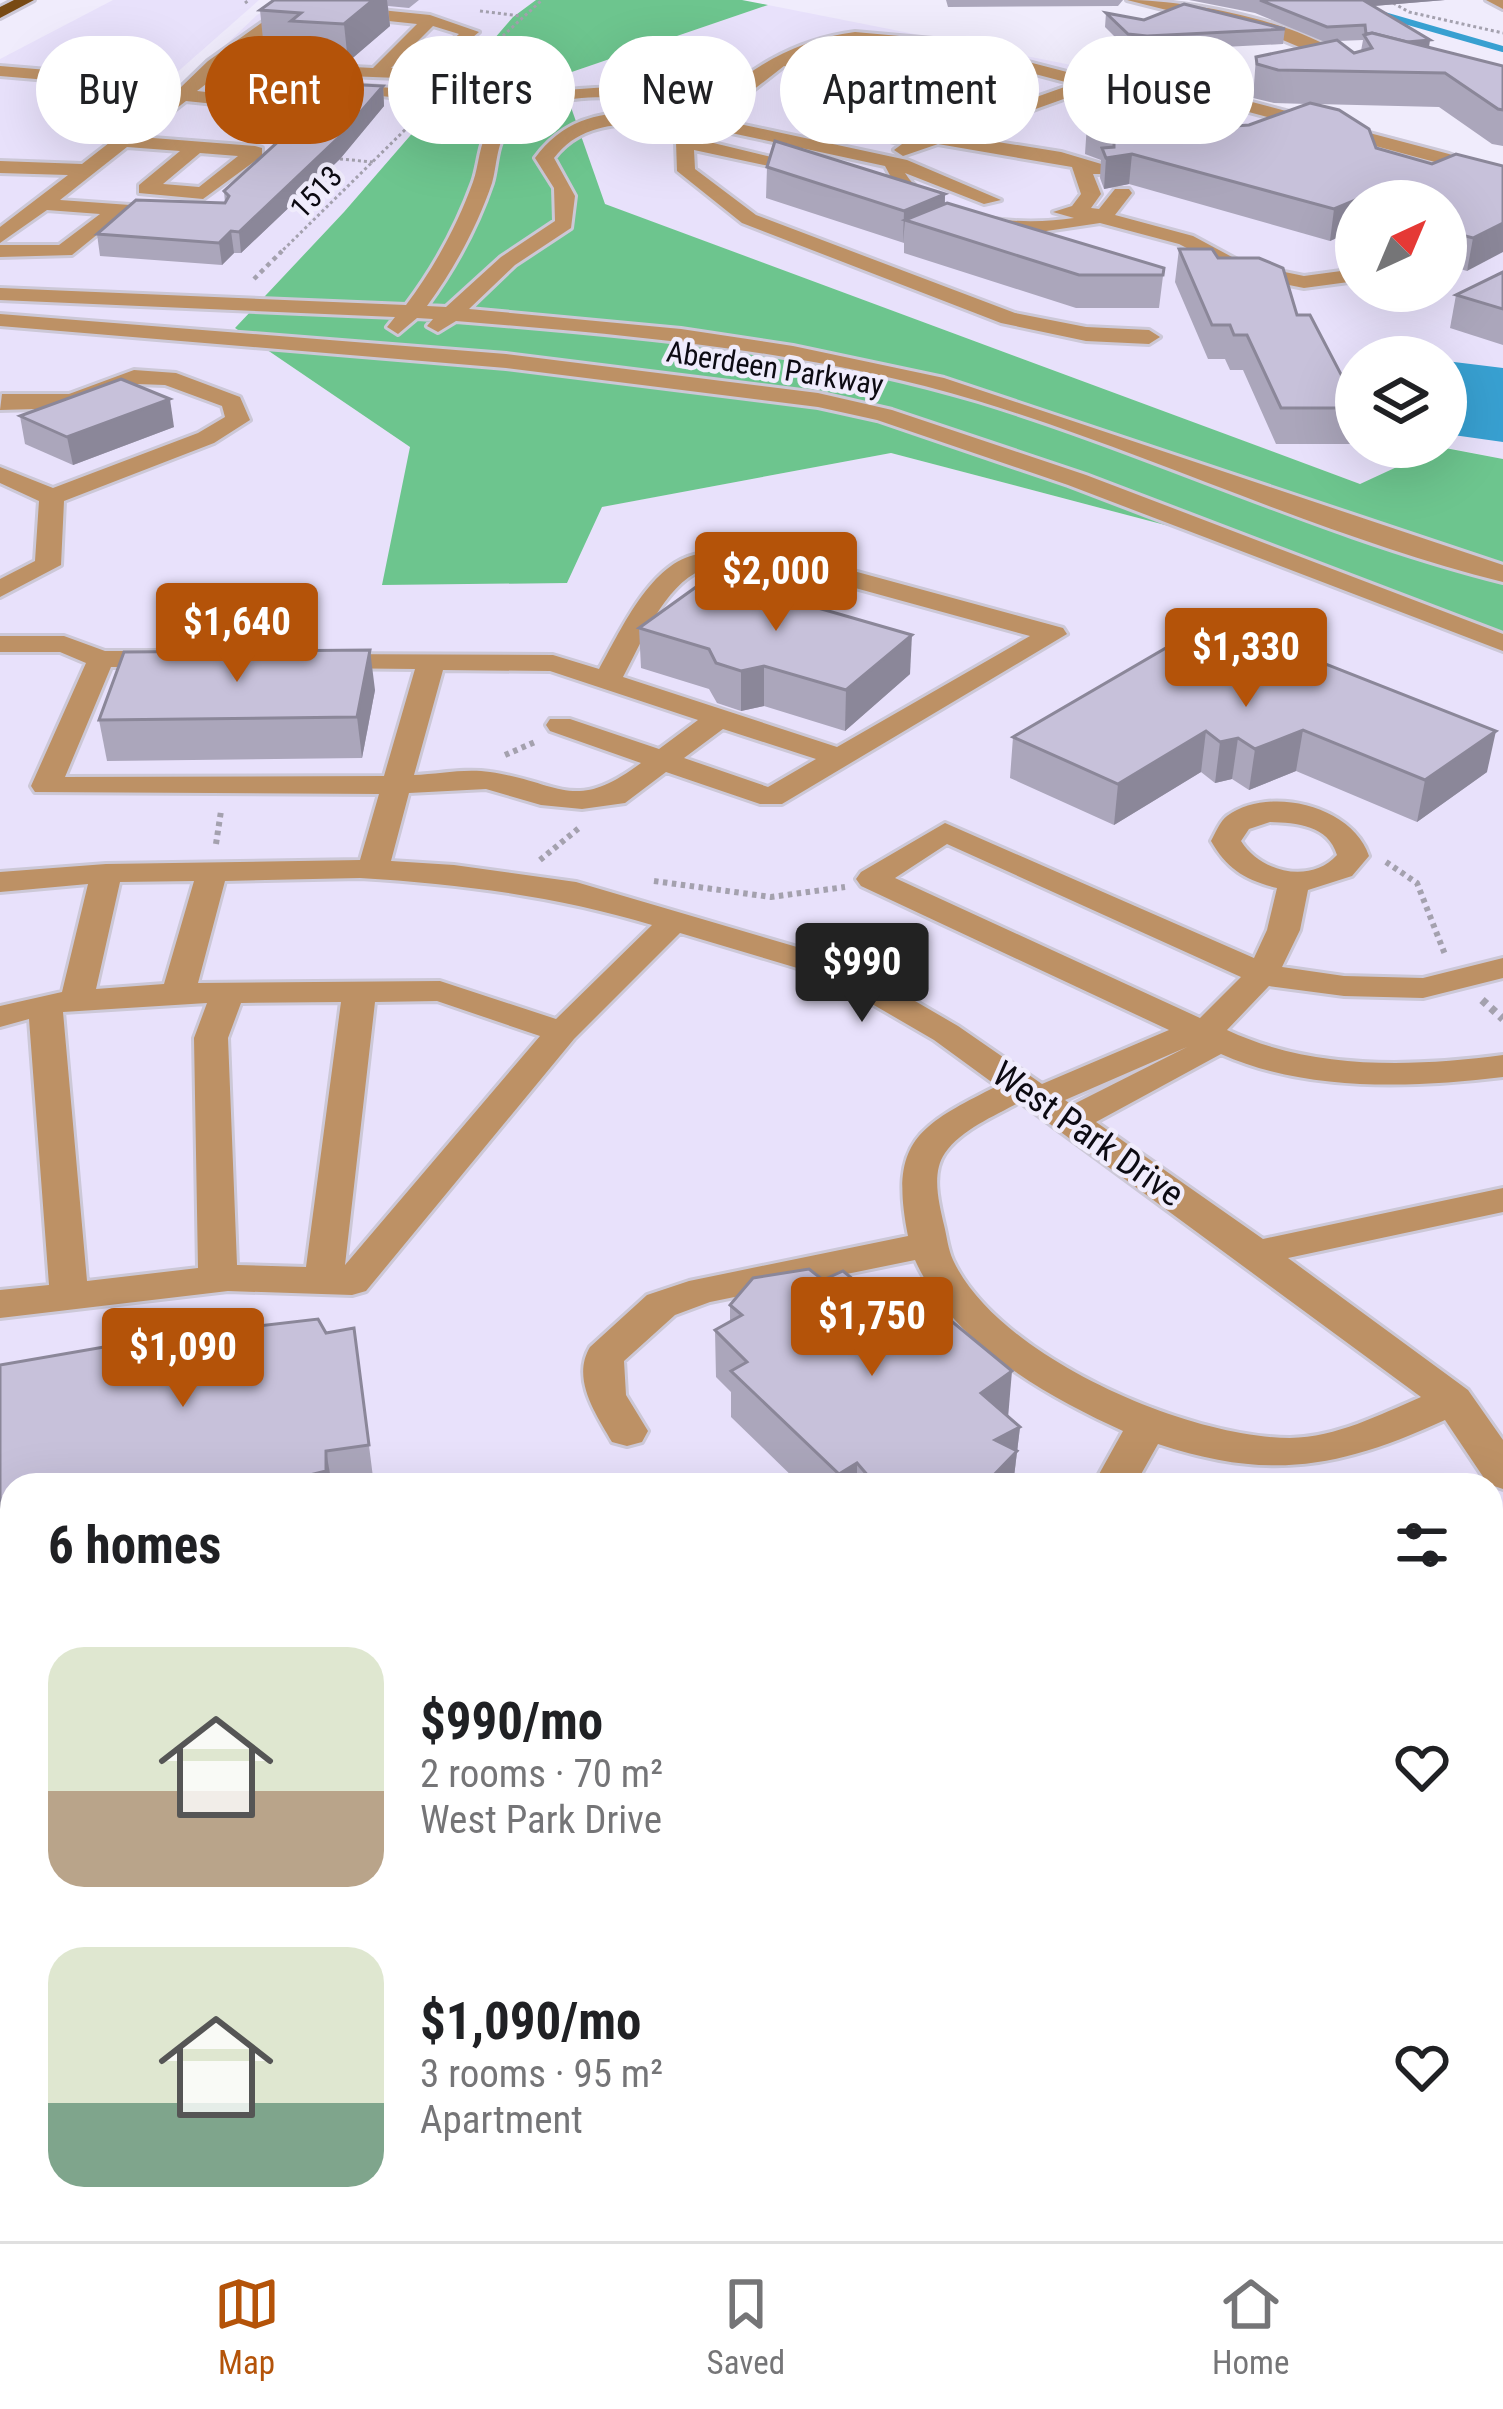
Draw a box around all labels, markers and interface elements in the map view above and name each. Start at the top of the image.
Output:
chip: Buy [36,36,181,144]
chip: Rent [205,36,364,144]
chip: Filters [388,36,575,144]
chip: New [599,36,756,144]
chip: Apartment [780,36,1039,144]
chip: House [1063,36,1254,144]
street label: 1513 [283,159,349,225]
north arrow [1335,180,1467,312]
map controls [1335,180,1467,468]
street label: Aberdeen Parkway [664,334,886,402]
button: layers [1335,336,1467,468]
pin: $2,000 [678,532,874,634]
text: $2,000 [722,548,830,594]
pin: $1,640 [139,583,335,685]
text: $1,640 [183,599,291,645]
pin: $1,330 [1148,608,1344,710]
text: $1,330 [1192,624,1300,670]
pin: $990 [791,923,933,1025]
text: $990 [823,939,901,985]
street label: West Park Drive [984,1053,1192,1215]
pin: $1,750 [774,1277,970,1379]
text: $1,750 [818,1293,926,1339]
pin: $1,090 [85,1308,281,1410]
text: $1,090 [129,1324,237,1370]
icon: filters [1389,1512,1455,1578]
text: 6 homes [48,1516,221,1575]
text: $990/mo [420,1692,603,1751]
icon: home [144,1695,288,1839]
icon: heart [1389,1734,1455,1800]
text: 2 rooms · 70 m² [420,1751,663,1797]
text: West Park Drive [420,1797,662,1843]
text: $1,090/mo [420,1992,641,2051]
icon: home [144,1995,288,2139]
icon: heart [1389,2034,1455,2100]
text: 3 rooms · 95 m² [420,2051,663,2097]
text: Apartment [420,2097,583,2143]
tab: Map [214,2271,280,2382]
tab: Saved [707,2271,785,2382]
tab: Home [1212,2271,1289,2382]

